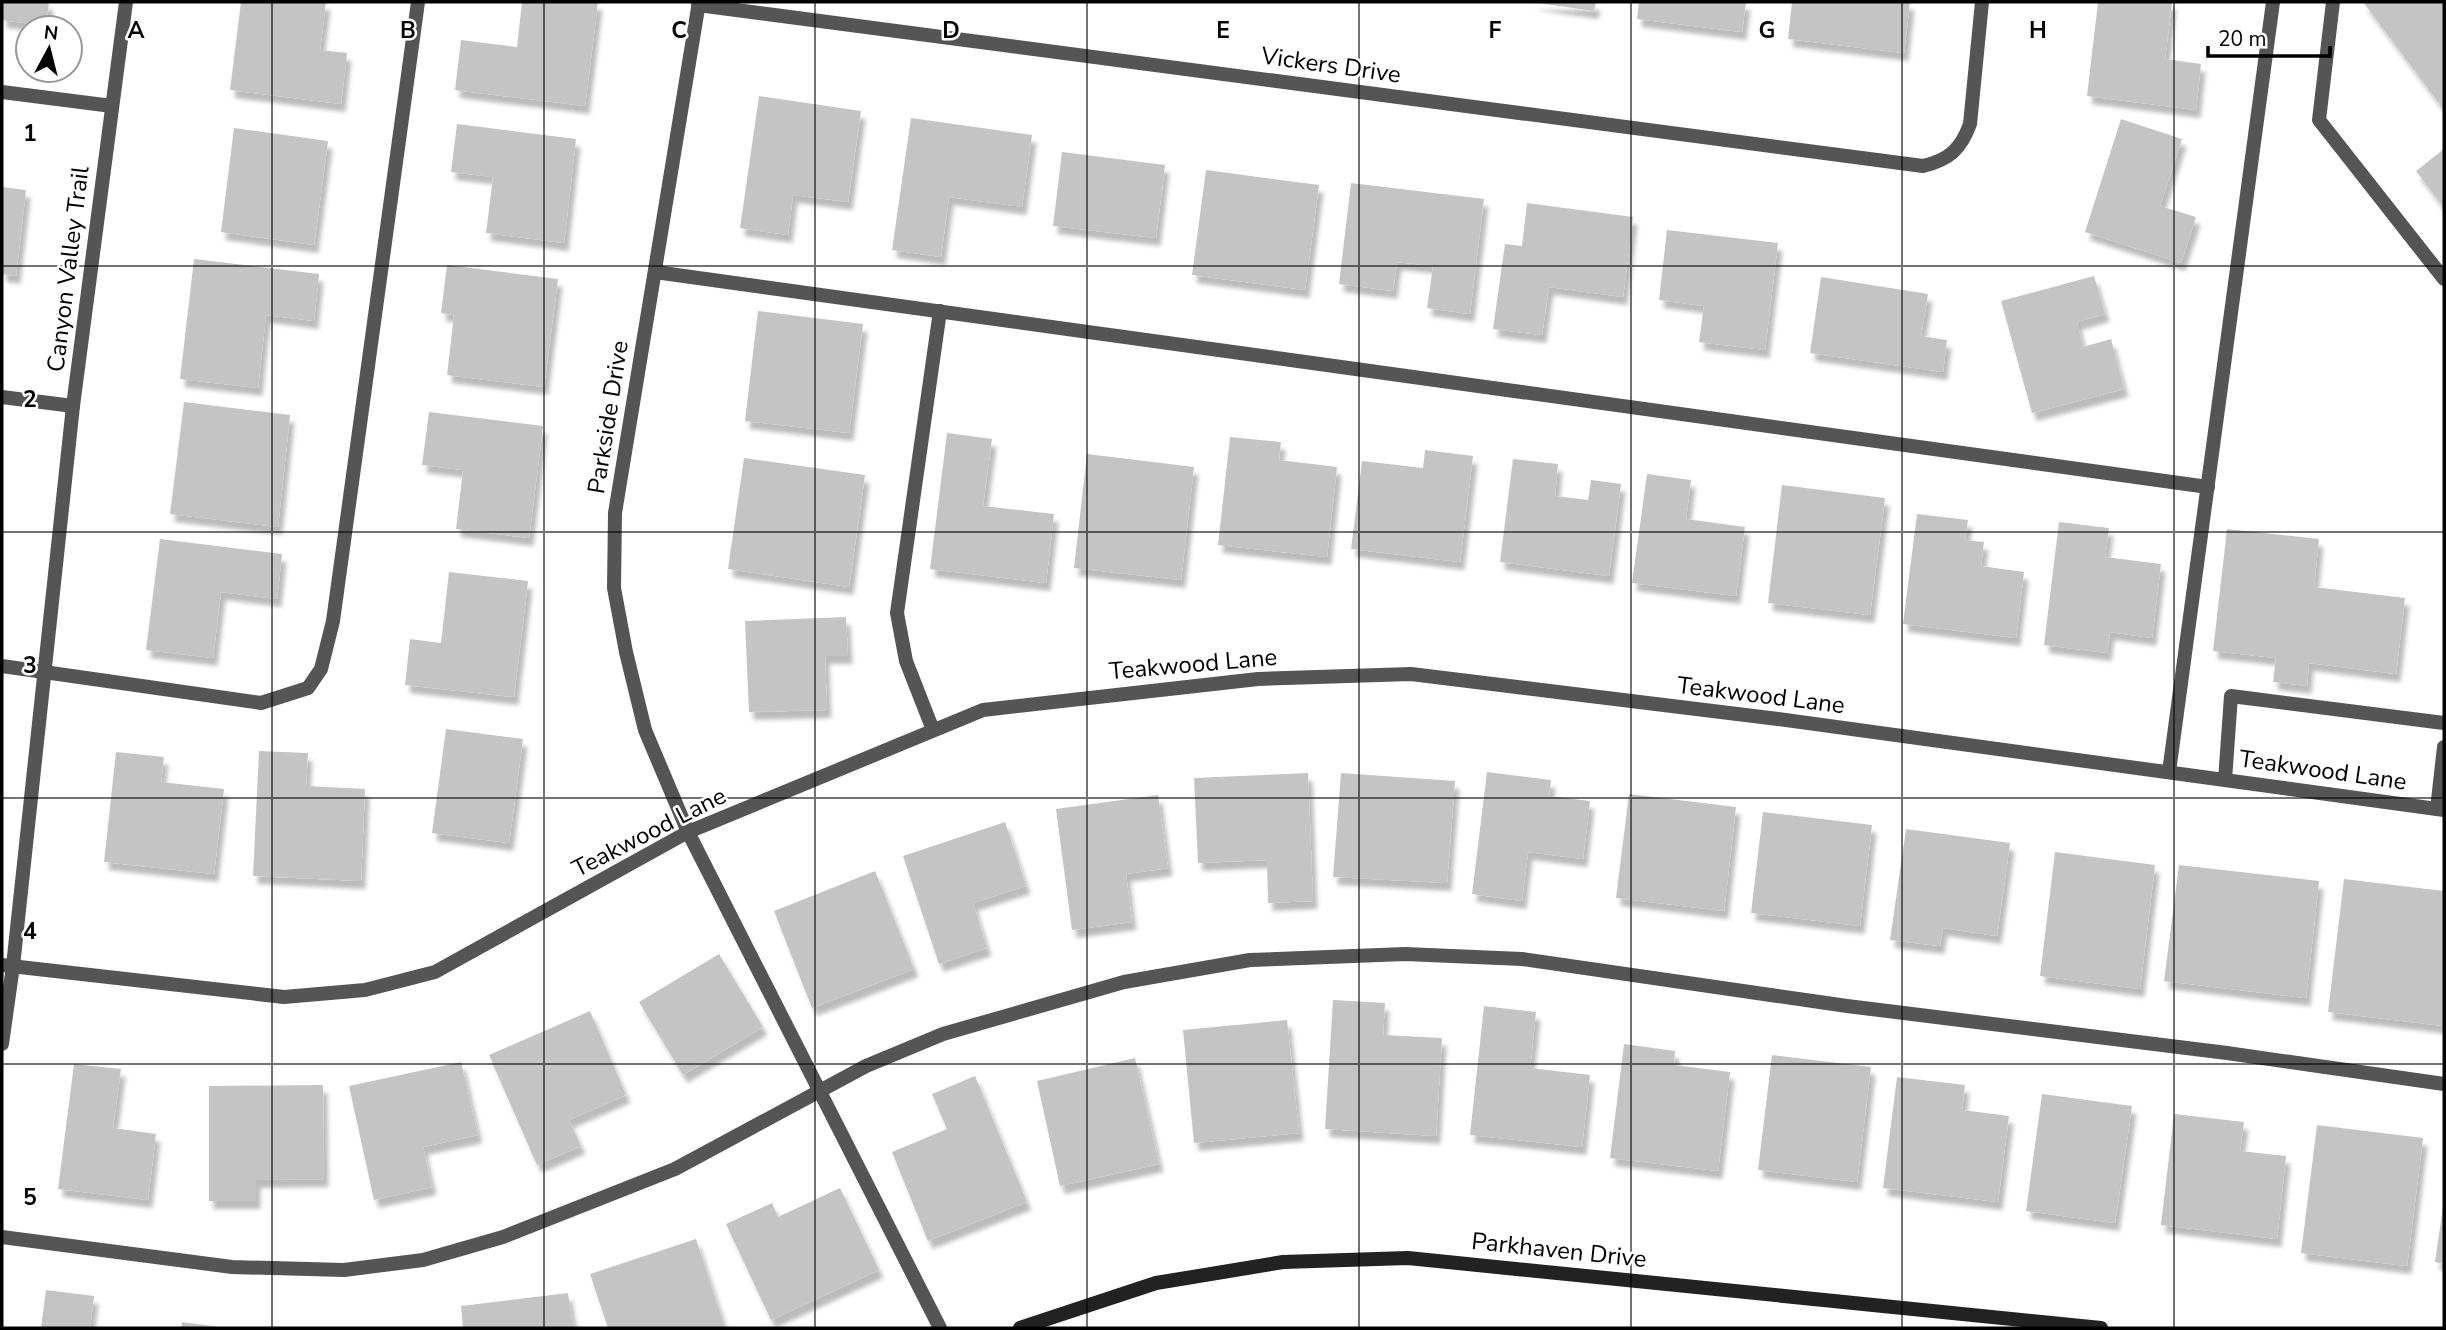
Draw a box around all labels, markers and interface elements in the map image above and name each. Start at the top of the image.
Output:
north arrow [14,14,84,84]
scale bar [2208,14,2330,58]
text: A [127,15,145,46]
text: B [400,15,416,46]
text: C [671,15,687,46]
text: D [942,15,960,46]
text: E [1216,15,1230,46]
text: F [1489,15,1502,46]
text: G [1759,15,1775,46]
text: H [2029,15,2047,46]
text: N [42,19,60,47]
text: 20 m [2218,25,2267,53]
street label: Vickers Drive [1258,39,1403,91]
text: 1 [23,118,37,149]
street label: Canyon Valley Trail [40,164,96,374]
street label: Parkside Drive [580,338,636,496]
text: 2 [23,384,37,415]
street label: Teakwood Lane [1108,641,1278,687]
text: 3 [23,650,37,681]
street label: Teakwood Lane [1675,669,1847,721]
street label: Teakwood Lane [2237,742,2409,798]
street label: Teakwood Lane [567,779,731,885]
text: 4 [23,916,37,947]
text: 5 [23,1182,37,1213]
street label: Parkhaven Drive [1470,1225,1648,1275]

